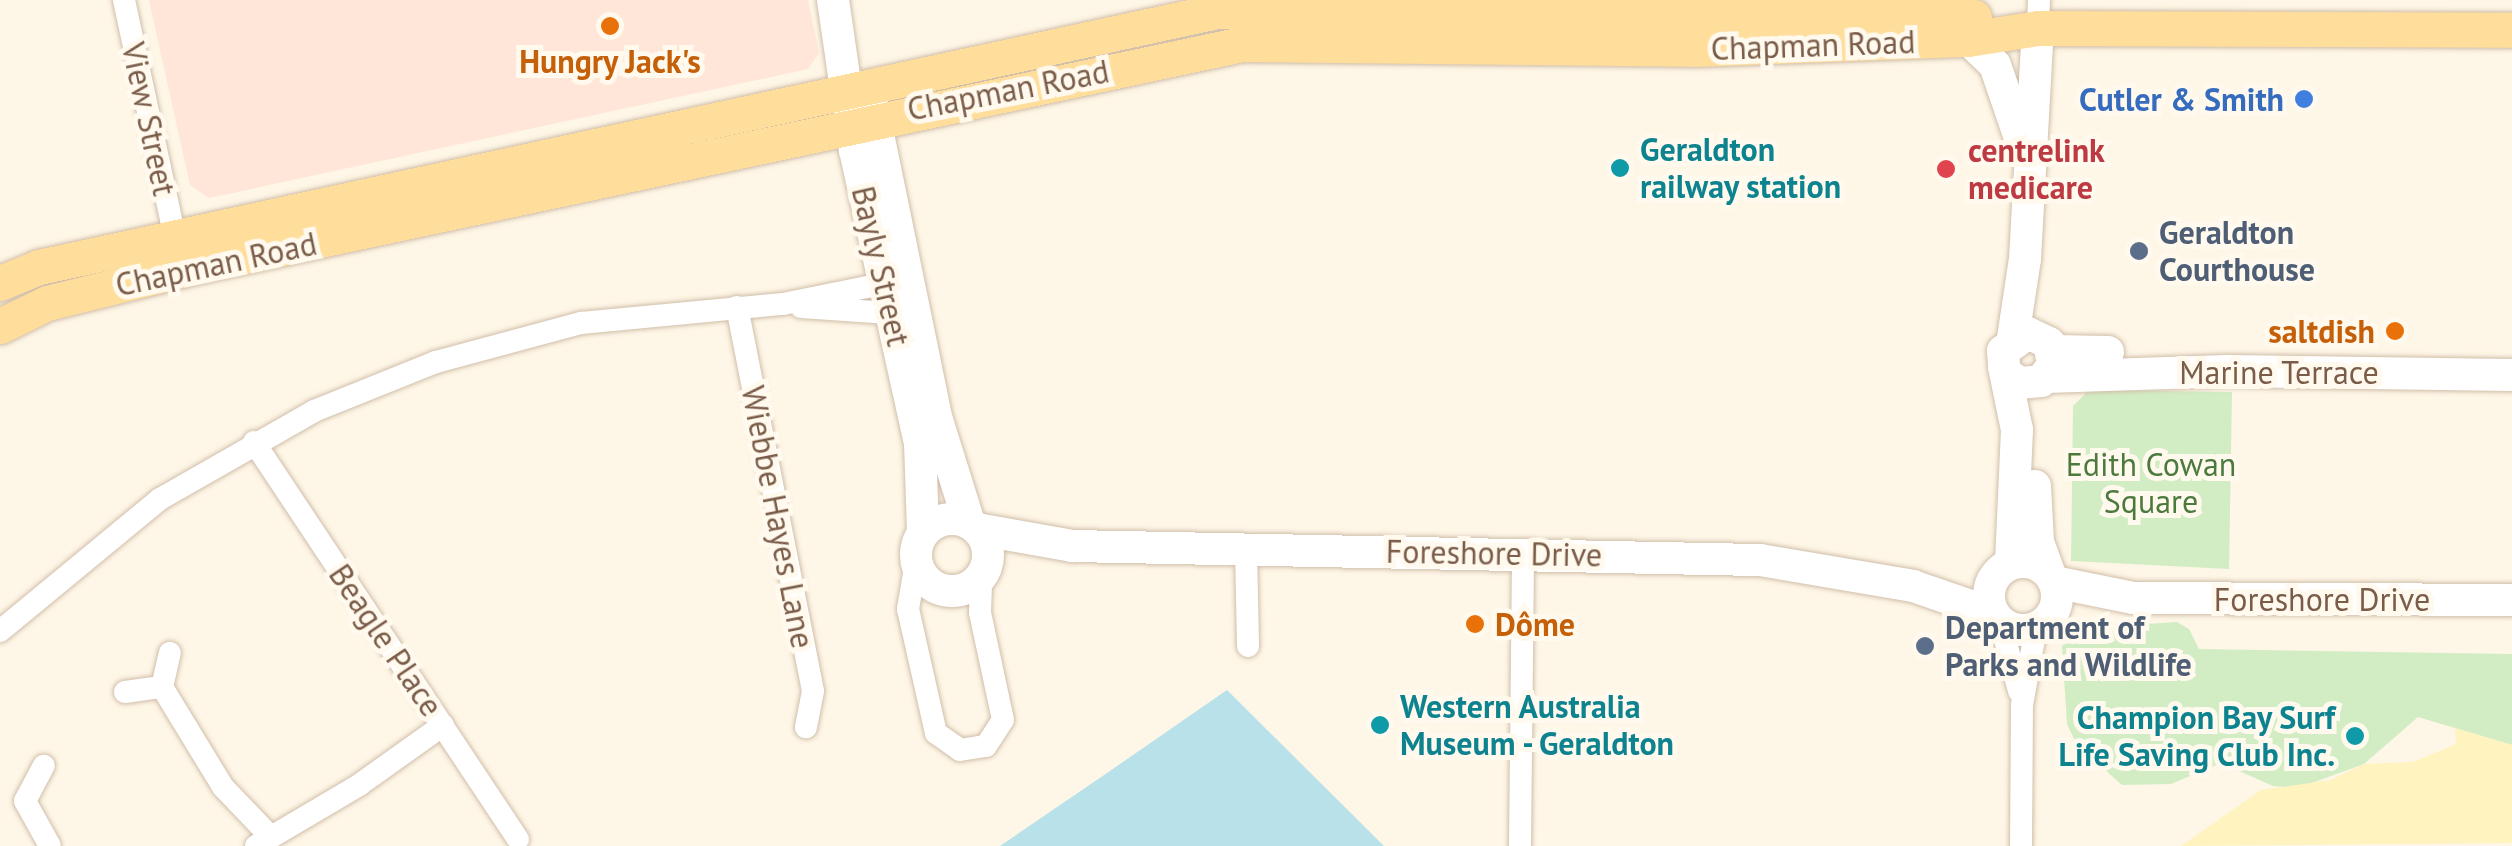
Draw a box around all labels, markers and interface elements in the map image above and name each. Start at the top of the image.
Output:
marker: Hungry Jack's [599,15,621,37]
street label: Chapman Road [1710,22,1916,68]
street label: View Street [114,38,184,200]
place label: Hungry Jack's [519,42,701,80]
street label: Chapman Road [904,52,1112,128]
place label: Cutler & Smith [2079,80,2284,118]
marker: Cutler & Smith [2293,88,2315,110]
place label: Geraldton railway station [1640,131,1842,206]
place label: centrelink medicare [1968,132,2105,207]
marker: centrelink medicare [1933,156,1959,182]
marker: Geraldton railway station [1609,157,1631,179]
street label: Bayly Street [844,182,918,350]
place label: Geraldton Courthouse [2159,214,2315,289]
street label: Chapman Road [112,224,320,304]
marker: Geraldton Courthouse [2128,240,2150,262]
place label: saltdish [2268,312,2375,350]
marker: saltdish [2384,320,2406,342]
street label: Marine Terrace [2179,353,2379,391]
street label: Wiebbe Hayes Lane [734,383,822,651]
park label: Edith Cowan Square [2066,446,2236,521]
street label: Foreshore Drive [1386,532,1602,574]
street label: Beagle Place [321,557,451,723]
street label: Foreshore Drive [2214,580,2430,618]
place label: Dôme [1495,605,1575,643]
place label: Department of Parks and Wildlife [1945,609,2193,684]
marker: Dôme [1464,613,1486,635]
marker: Department of Parks and Wildlife [1914,635,1936,657]
place label: Western Australia Museum - Geraldton [1400,688,1678,763]
place label: Champion Bay Surf Life Saving Club Inc. [2058,699,2335,774]
marker: Western Australia Museum - Geraldton [1369,714,1391,736]
marker: Champion Bay Surf Life Saving Club Inc. [2344,725,2366,747]

